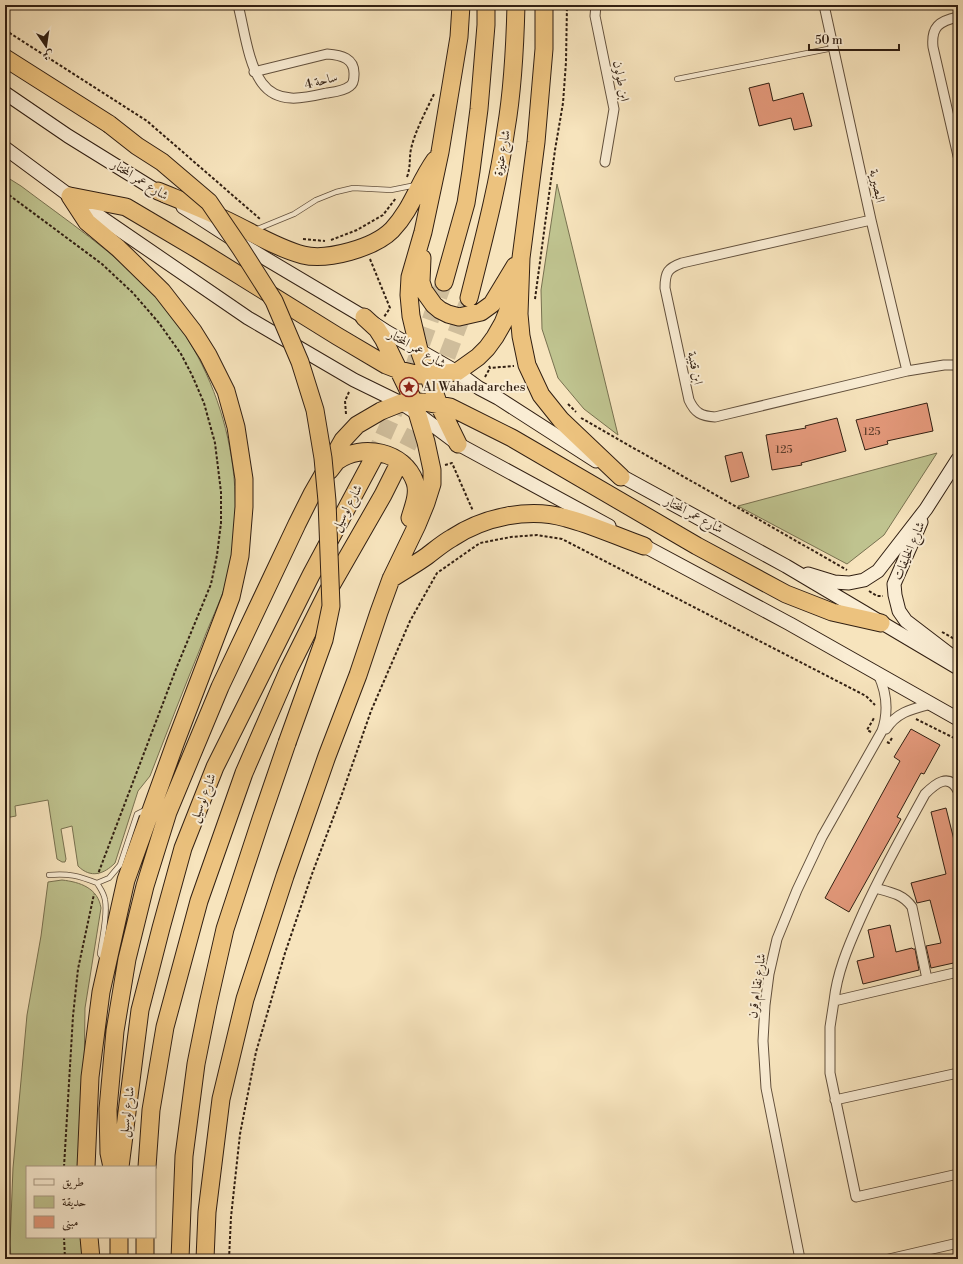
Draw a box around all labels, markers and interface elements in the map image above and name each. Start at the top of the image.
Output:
north arrow [26,26,66,66]
scale bar [809,26,899,52]
text: 50 m [815,33,843,48]
text: ش [41,47,55,63]
street label: ابن طولون [609,59,633,103]
street label: ساحة 4 [303,69,339,93]
street label: شارع عنيزة [490,129,517,178]
street label: شارع عمر المختار [105,155,171,206]
street label: البصيرية [866,168,888,204]
street label: شارع عمر المختار [382,325,449,375]
street label: ابن قتيبة [684,350,706,386]
place icon: Al Wahada arches [398,376,420,398]
place label: Al Wahada arches [422,379,526,395]
house number: 125 [863,425,881,439]
house number: 125 [775,443,793,457]
street label: شارع لوسيل [328,482,369,536]
street label: شارع عمر المختار [659,492,726,540]
street label: شارع الخليفات [890,519,931,584]
street label: شارع لوسيل [186,771,222,826]
street label: شارع نقا ام قرن [745,953,772,1020]
street label: شارع لوسيل [116,1086,141,1139]
legend [26,1166,156,1238]
text: طريق [62,1175,84,1190]
text: حديقة [62,1195,86,1210]
text: مبنى [62,1215,78,1231]

